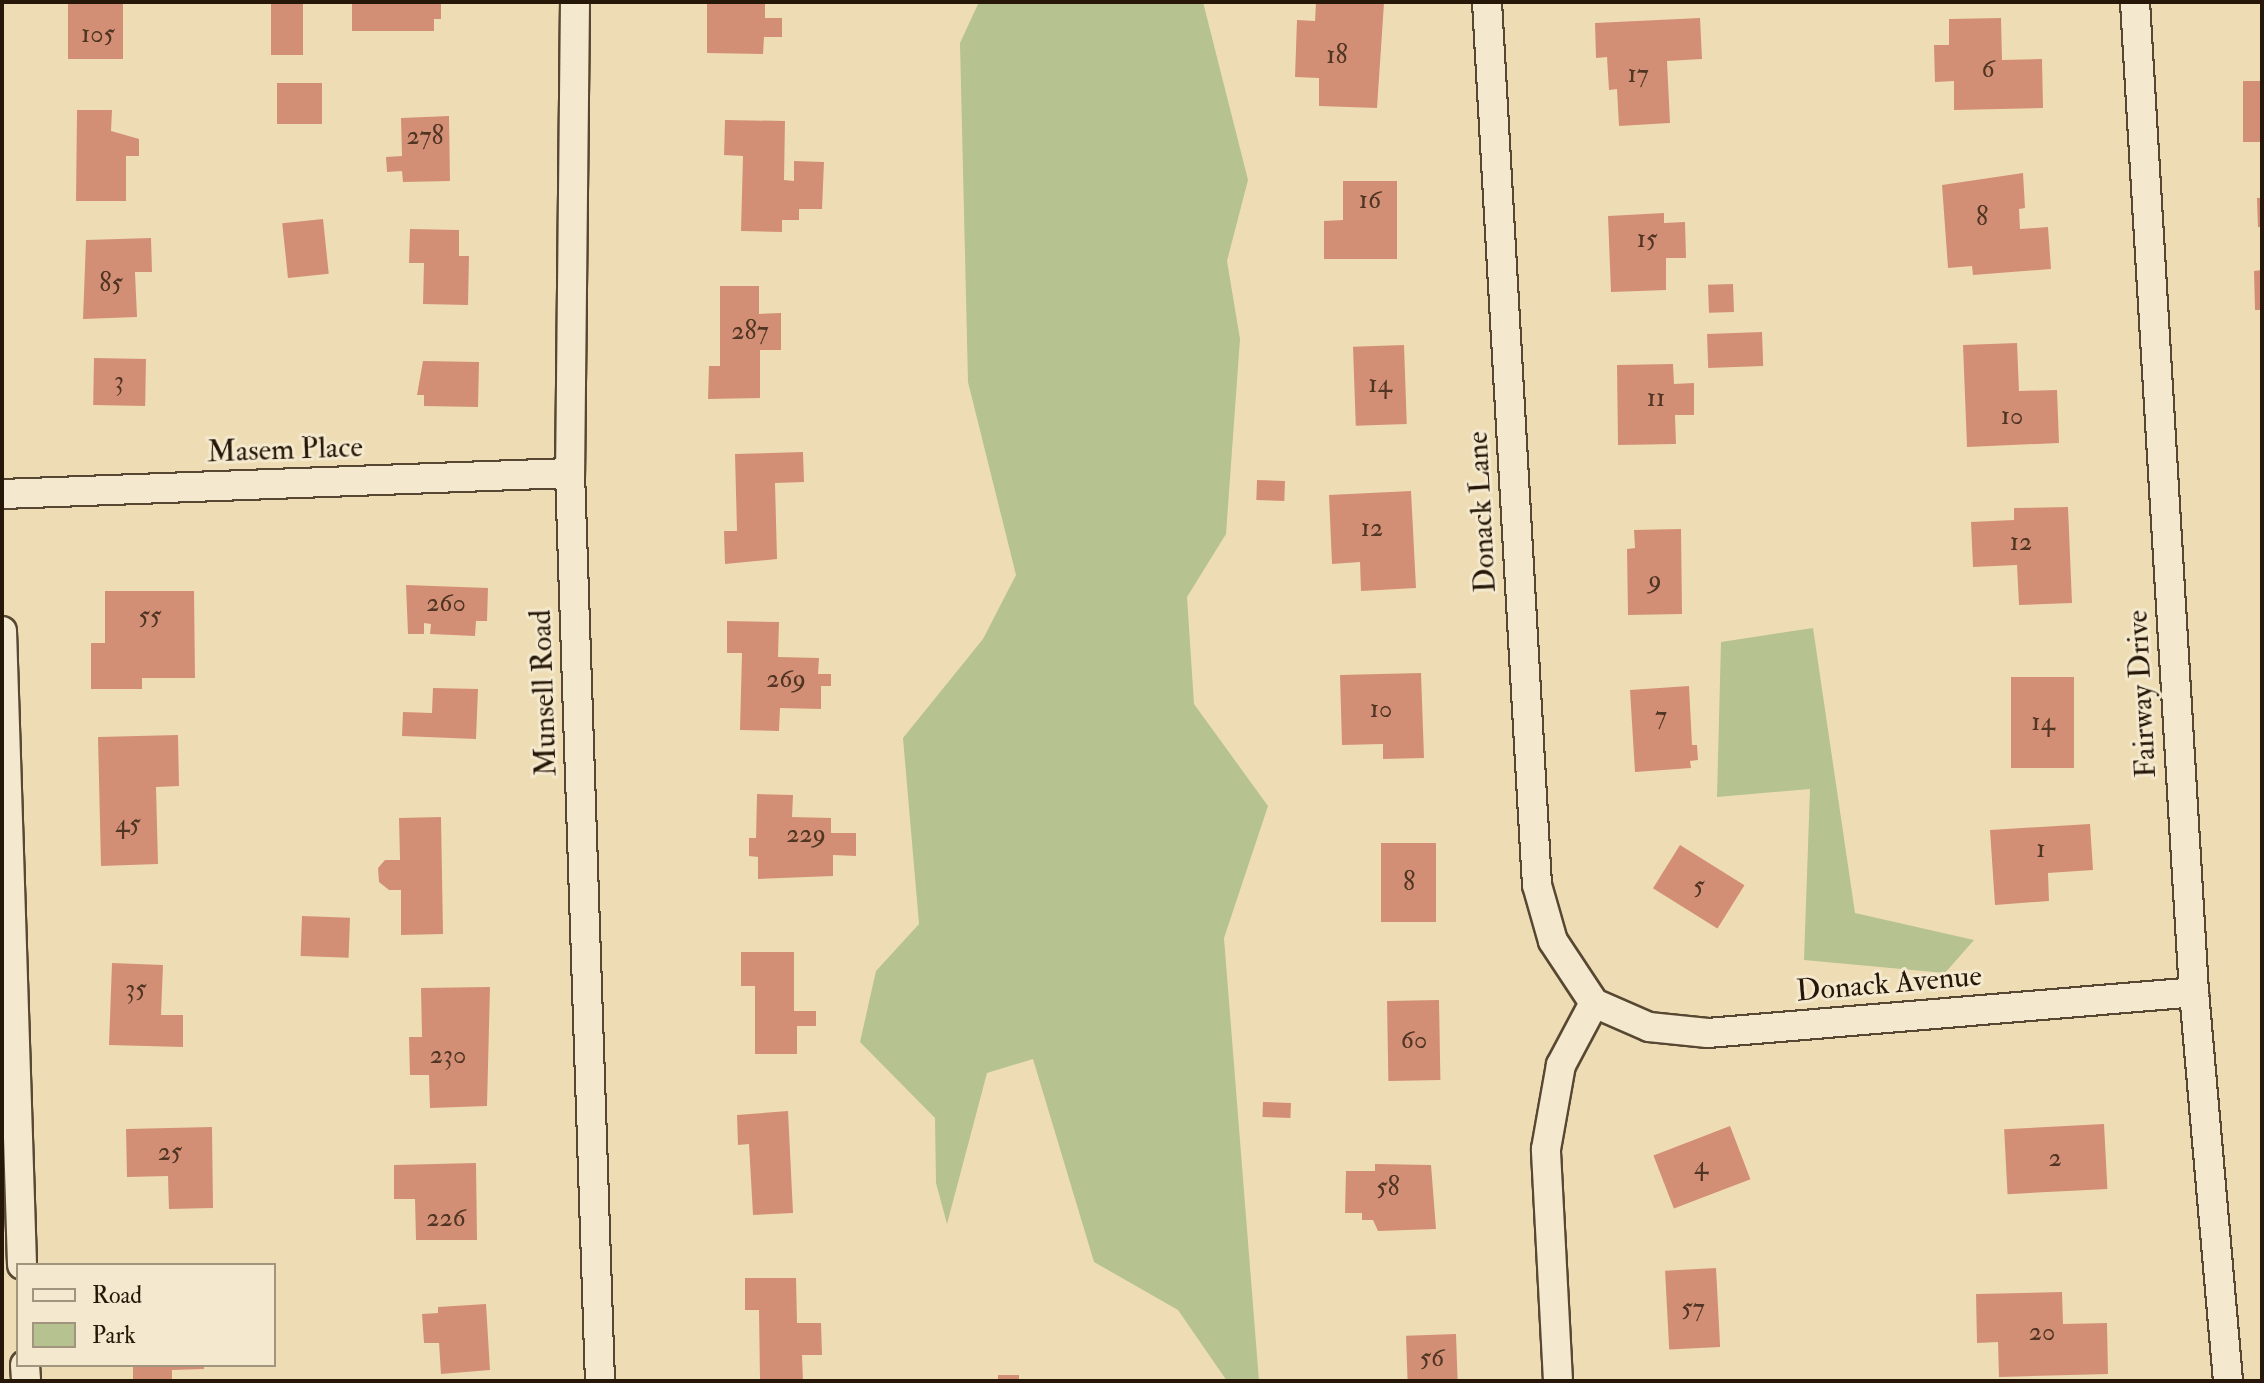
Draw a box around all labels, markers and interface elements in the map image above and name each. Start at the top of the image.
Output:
house number: 105 [81,19,115,51]
house number: 18 [1326,40,1348,72]
house number: 6 [1981,54,1995,86]
house number: 17 [1627,59,1649,91]
house number: 278 [406,121,444,153]
house number: 16 [1359,185,1381,217]
house number: 8 [1976,202,1988,234]
house number: 15 [1637,224,1657,256]
house number: 85 [99,268,123,300]
house number: 287 [731,316,769,348]
house number: 3 [114,366,124,398]
house number: 14 [1368,369,1392,401]
house number: 11 [1647,383,1665,415]
house number: 10 [2001,401,2023,433]
street label: Masem Place [207,429,363,471]
street label: Donack Lane [1460,430,1504,594]
house number: 12 [1361,513,1383,545]
house number: 12 [2010,527,2032,559]
house number: 9 [1648,565,1662,597]
house number: 260 [426,588,466,620]
house number: 55 [139,601,161,633]
street label: Munsell Road [523,609,565,777]
street label: Fairway Drive [2120,609,2164,779]
house number: 269 [766,664,806,696]
house number: 10 [1370,694,1392,726]
house number: 7 [1655,701,1667,733]
house number: 14 [2031,707,2055,739]
house number: 45 [115,809,141,841]
house number: 229 [786,819,826,851]
house number: 1 [2036,834,2046,866]
house number: 8 [1403,867,1415,899]
house number: 5 [1693,871,1705,903]
street label: Donack Avenue [1795,958,1983,1010]
house number: 35 [125,974,147,1006]
house number: 60 [1401,1025,1427,1057]
house number: 230 [430,1040,466,1072]
house number: 25 [158,1137,182,1169]
house number: 2 [2048,1143,2062,1175]
house number: 4 [1694,1151,1708,1183]
house number: 58 [1376,1172,1400,1204]
house number: 226 [426,1203,466,1235]
legend [16,1263,276,1367]
text: Road [92,1280,142,1311]
house number: 57 [1681,1293,1705,1325]
house number: 20 [2029,1317,2055,1349]
text: Park [92,1320,136,1351]
house number: 56 [1420,1343,1444,1375]

